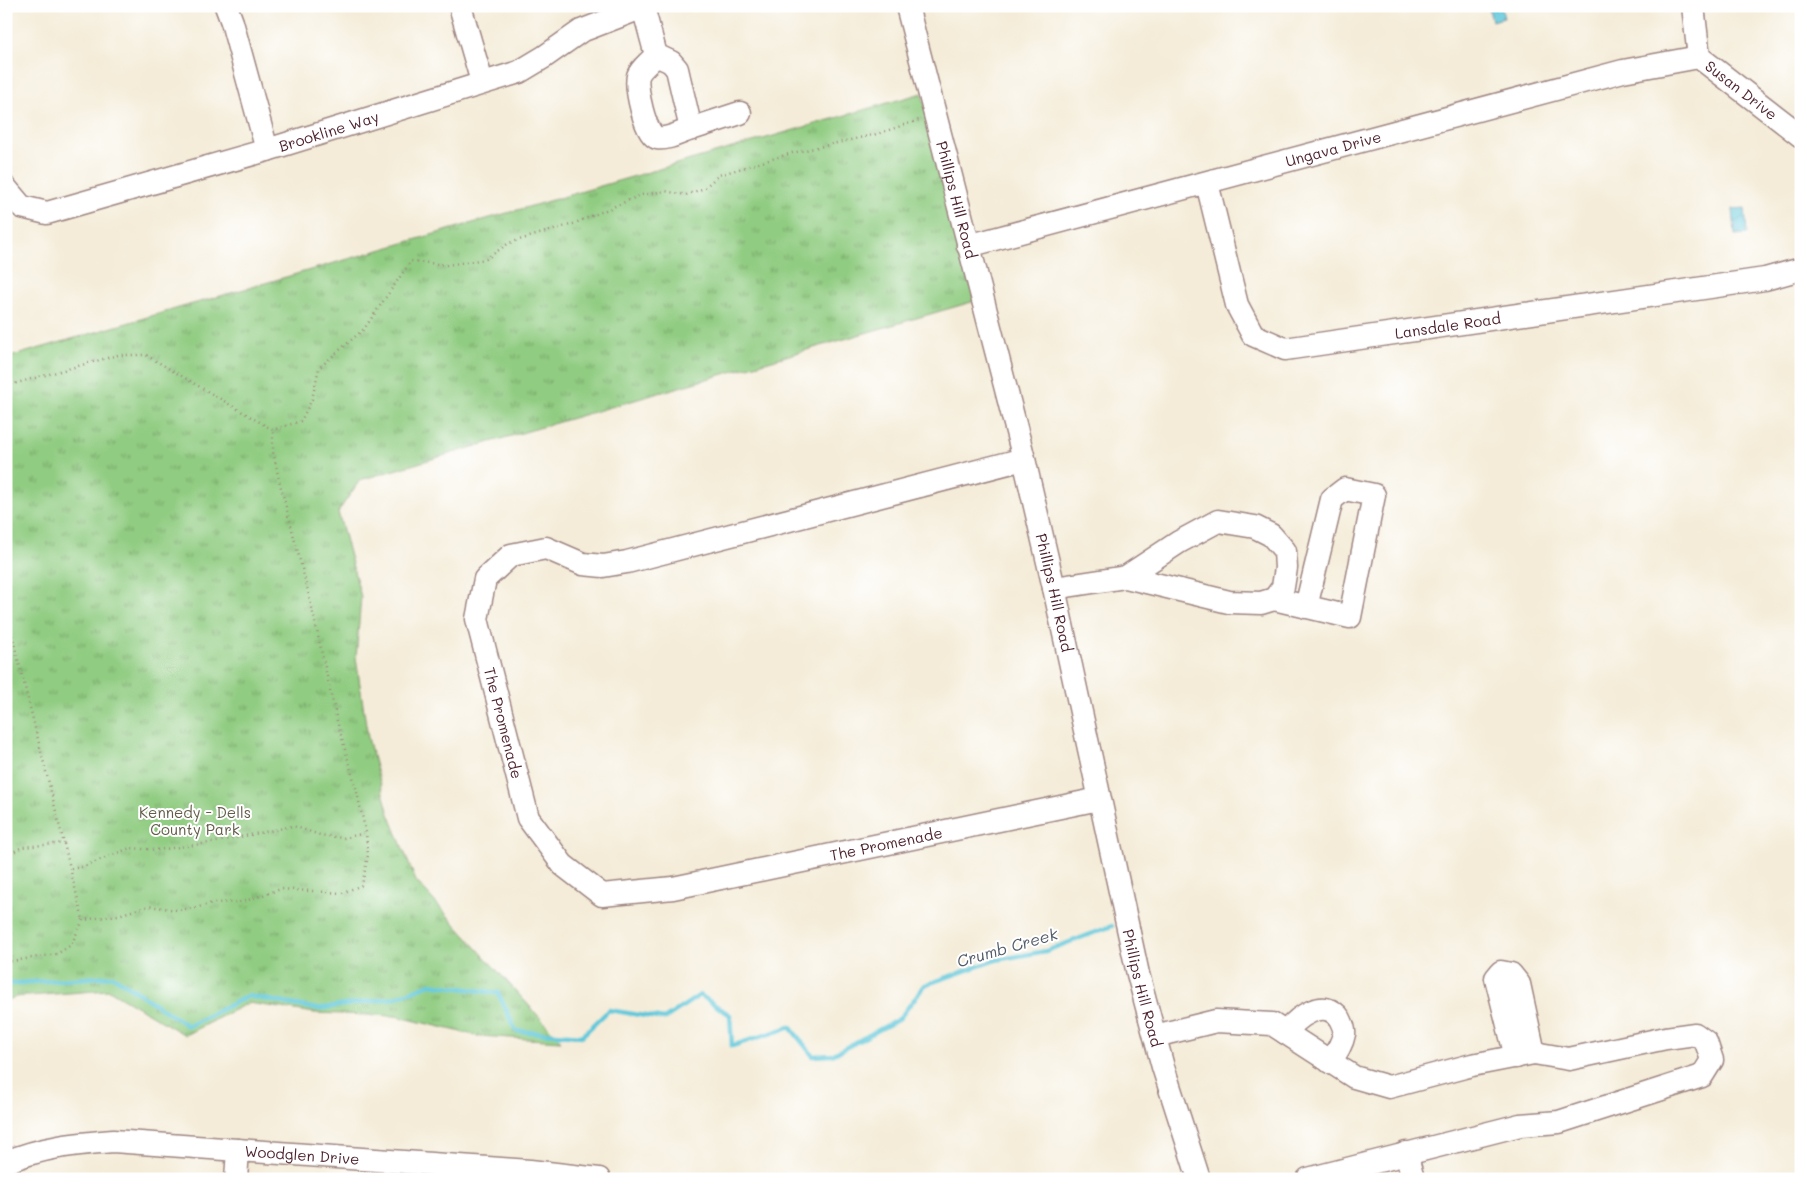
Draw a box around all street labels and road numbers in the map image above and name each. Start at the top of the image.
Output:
street label: Susan Drive [1701,56,1782,124]
street label: Brookline Way [276,106,381,156]
street label: Ungava Drive [1283,126,1383,171]
street label: Phillips Hill Road [932,139,982,261]
street label: Lansdale Road [1393,308,1502,343]
street label: Phillips Hill Road [1032,531,1078,654]
street label: The Promenade [480,665,527,781]
street label: The Promenade [828,822,944,865]
street label: Phillips Hill Road [1119,927,1167,1049]
street label: Woodglen Drive [244,1140,360,1169]

